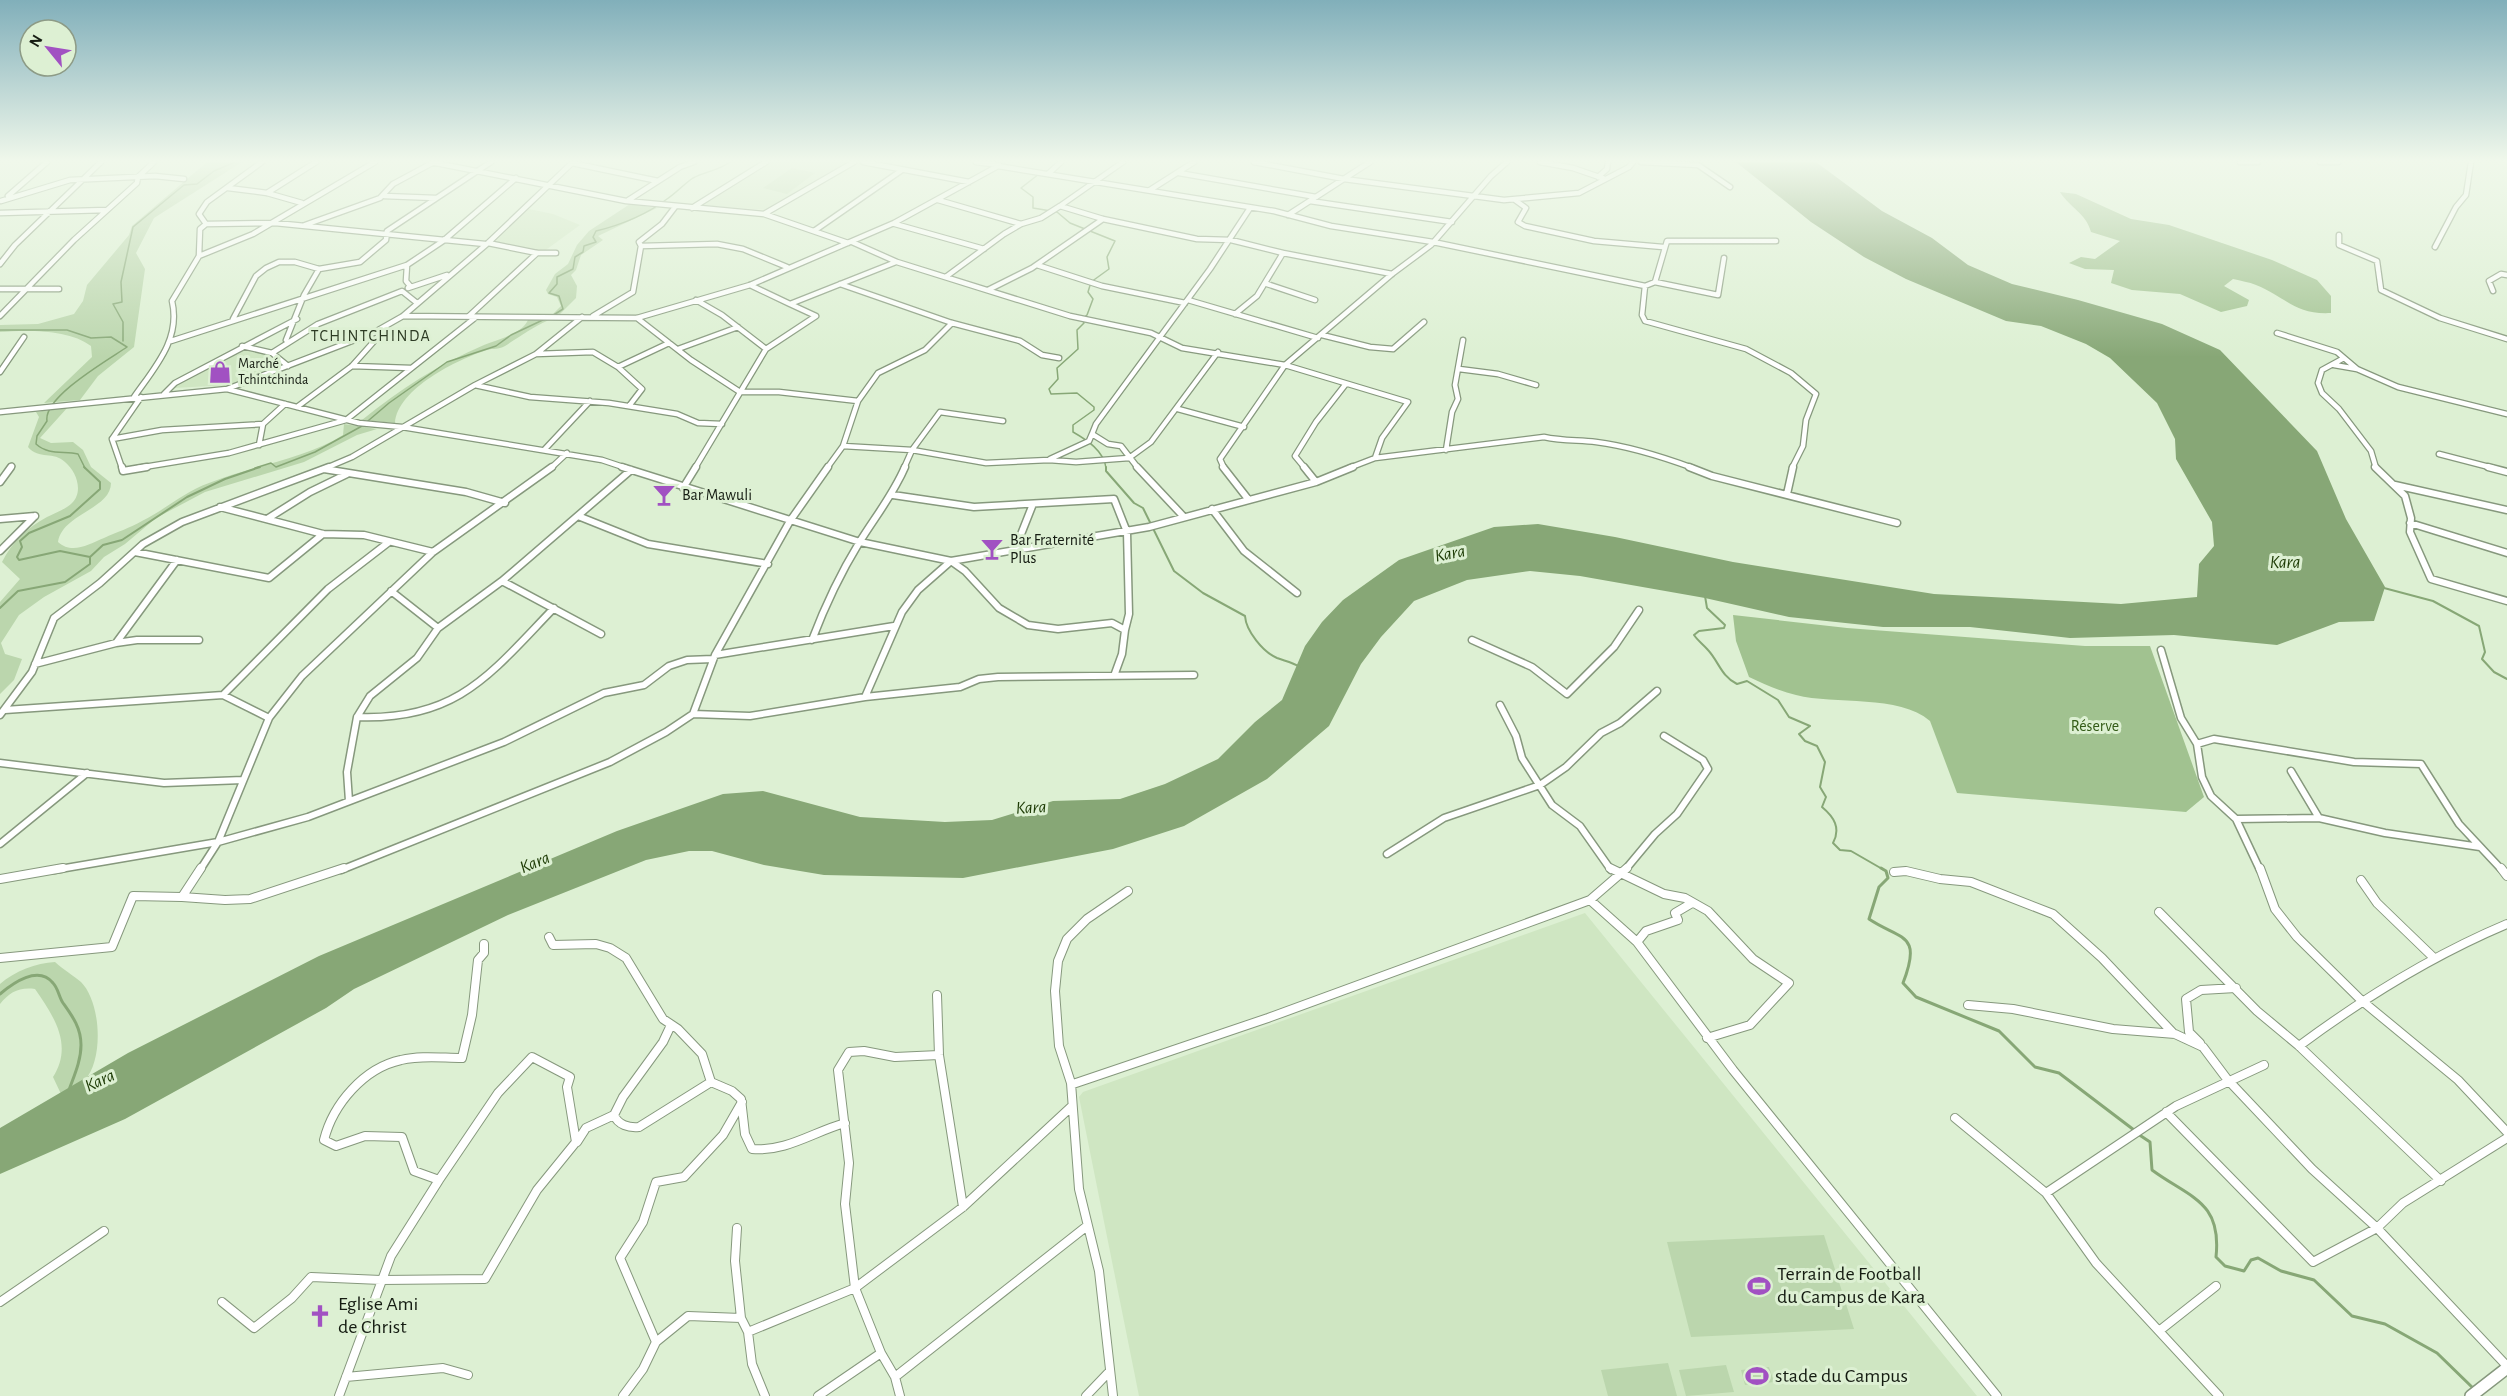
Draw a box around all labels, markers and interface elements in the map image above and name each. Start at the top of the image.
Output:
north arrow [18,18,78,78]
text: N [26,32,46,50]
district label: TCHINTCHINDA [311,328,431,344]
place label: Marché Tchintchinda [238,357,309,387]
shop icon: Marché Tchintchinda [207,359,233,385]
bar icon: Bar Mawuli [651,482,677,508]
place label: Bar Mawuli [682,487,752,503]
place label: Bar Fraternité Plus [1010,532,1094,566]
bar icon: Bar Fraternité Plus [979,536,1005,562]
water label: Kara [1433,542,1467,566]
water label: Kara [2270,554,2300,572]
park label: Réserve [2071,718,2119,734]
water label: Kara [1015,798,1047,818]
water label: Kara [517,849,553,877]
water label: Kara [82,1066,118,1096]
place label: Terrain de Football du Campus de Kara [1777,1264,1926,1307]
sports icon: Terrain de Football du Campus de Kara [1746,1273,1772,1299]
place label: Eglise Ami de Christ [338,1294,418,1337]
church icon: Eglise Ami de Christ [307,1303,333,1329]
sports icon: stade du Campus [1744,1363,1770,1389]
place label: stade du Campus [1775,1366,1908,1386]

